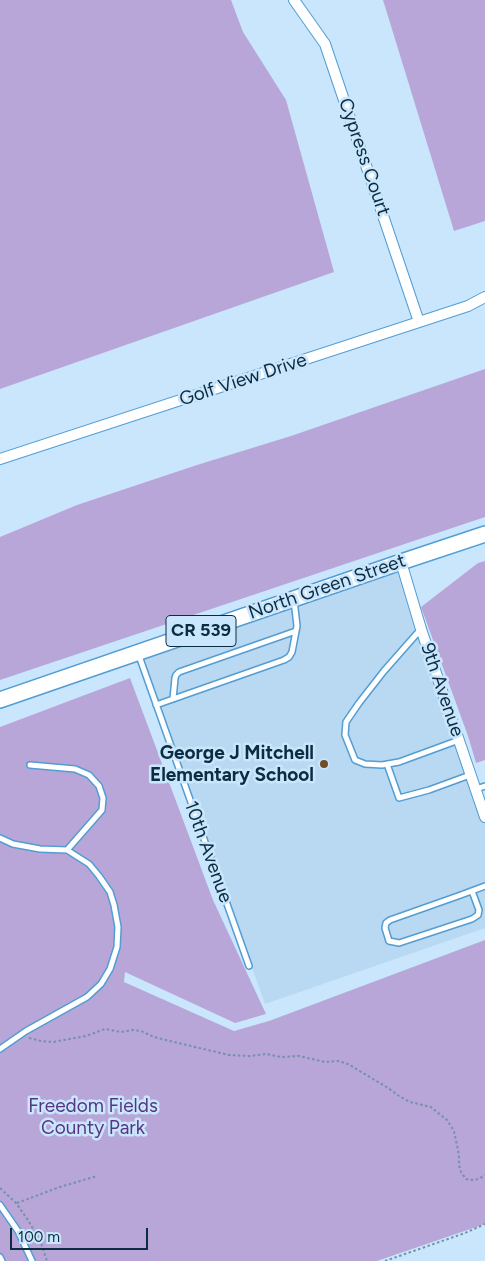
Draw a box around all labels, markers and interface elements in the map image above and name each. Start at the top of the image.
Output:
street label: Cypress Court [333,95,395,219]
street label: Golf View Drive [176,349,310,411]
street label: North Green Street [245,549,409,625]
road number: CR 539 [166,616,236,646]
street label: 9th Avenue [415,640,469,740]
place label: George J Mitchell Elementary School [150,742,314,786]
marker: George J Mitchell Elementary School [318,758,330,770]
street label: 10th Avenue [179,798,237,906]
park label: Freedom Fields County Park [28,1095,158,1139]
scale bar [12,1218,150,1250]
text: 100 m [18,1228,60,1246]

